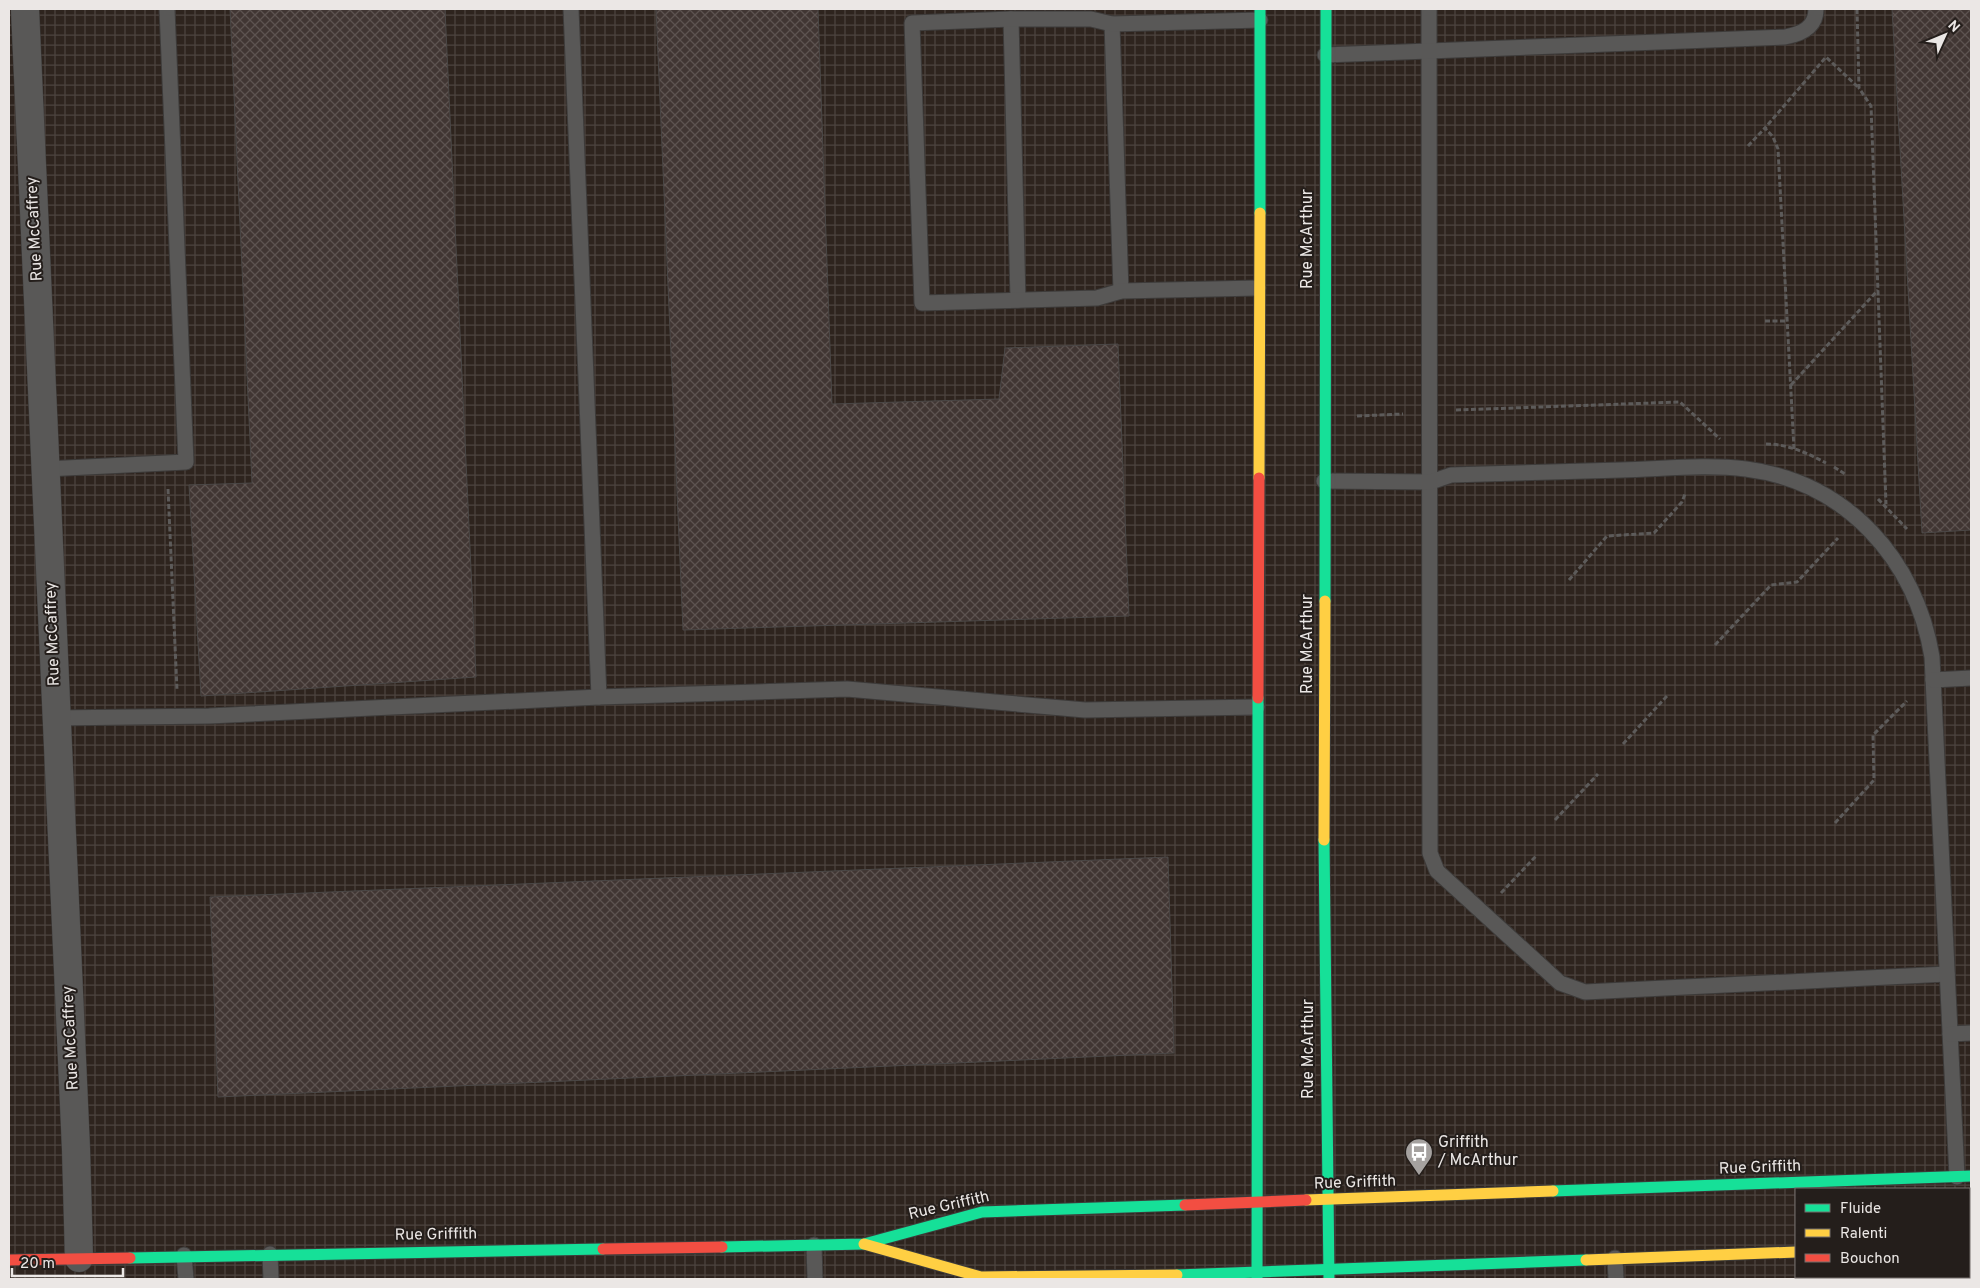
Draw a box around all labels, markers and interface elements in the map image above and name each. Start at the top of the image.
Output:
north arrow [1920,10,1970,60]
text: N [1944,17,1963,37]
street label: Rue McCaffrey [22,176,48,282]
street label: Rue McArthur [1298,189,1318,289]
street label: Rue McCaffrey [41,581,65,687]
street label: Rue McArthur [1298,594,1318,694]
street label: Rue McCaffrey [58,985,84,1091]
street label: Rue McArthur [1299,999,1319,1099]
place label: Griffith / McArthur [1437,1133,1518,1171]
bus stop icon: Griffith / McArthur [1404,1137,1434,1176]
street label: Rue Griffith [1718,1157,1802,1179]
street label: Rue Griffith [1313,1172,1397,1194]
street label: Rue Griffith [907,1187,991,1225]
legend [1795,1188,1970,1278]
text: Fluide [1840,1200,1881,1219]
street label: Rue Griffith [395,1224,477,1246]
text: Ralenti [1840,1225,1887,1244]
scale bar [12,1246,124,1278]
text: Bouchon [1840,1250,1900,1269]
text: 20 m [20,1255,55,1274]

